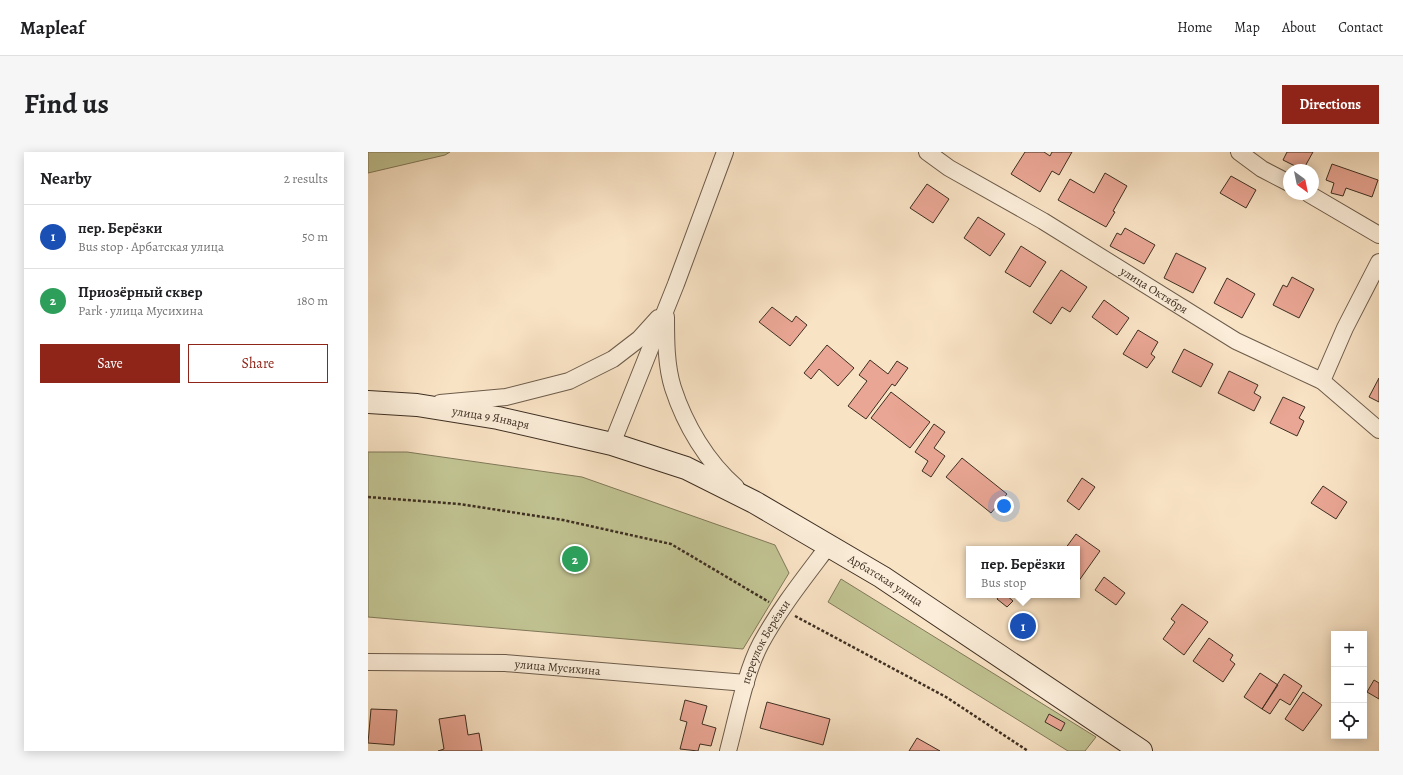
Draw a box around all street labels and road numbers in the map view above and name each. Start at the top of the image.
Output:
street label: улица Октября [1116,262,1191,317]
street label: улица 9 Января [450,403,531,433]
street label: Арбатская улица [844,550,926,611]
street label: переулок Берёзки [738,597,794,686]
street label: улица Мусихина [513,656,602,679]

